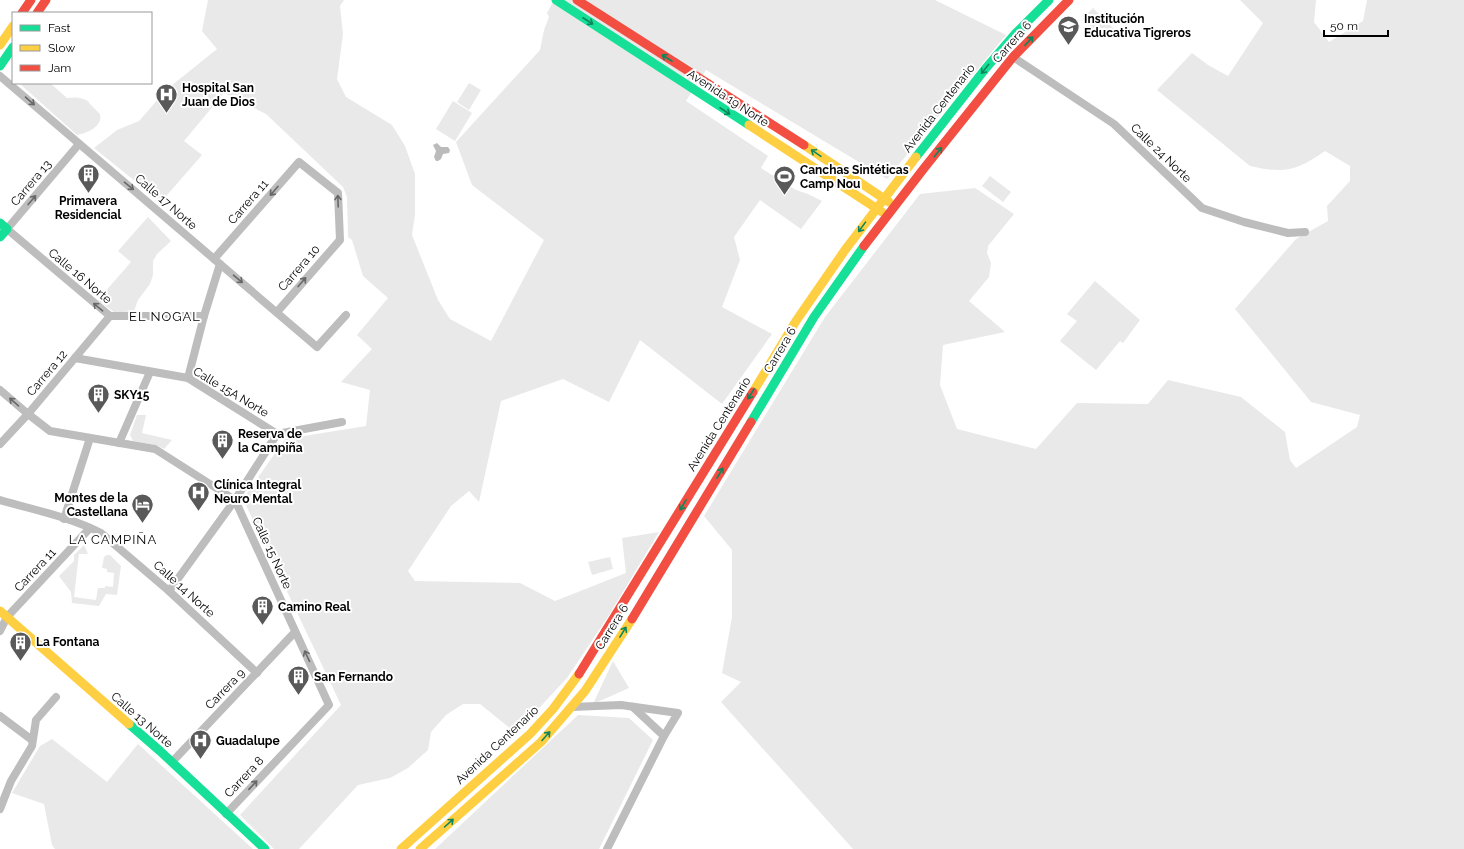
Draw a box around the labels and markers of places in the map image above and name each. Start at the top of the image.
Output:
place label: Institución Educativa Tigreros [1084,12,1191,40]
school or university icon: Institución Educativa Tigreros [1056,13,1082,46]
place label: Hospital San Juan de Dios [182,81,255,109]
hospital icon: Hospital San Juan de Dios [154,82,180,115]
building icon: Primavera Residencial [75,161,101,194]
place label: Canchas Sintéticas Camp Nou [800,163,909,191]
sports icon: Canchas Sintéticas Camp Nou [772,164,798,197]
place label: Primavera Residencial [55,194,122,222]
building icon: SKY15 [85,382,111,415]
place label: SKY15 [114,388,150,402]
place label: Reserva de la Campiña [238,427,303,455]
building icon: Reserva de la Campiña [210,428,236,461]
place label: Clínica Integral Neuro Mental [214,478,301,506]
hospital icon: Clínica Integral Neuro Mental [186,479,212,512]
place label: Montes de la Castellana [54,491,128,519]
hotel icon: Montes de la Castellana [130,492,156,525]
building icon: Camino Real [249,594,275,627]
place label: Camino Real [278,600,351,614]
building icon: La Fontana [8,629,34,662]
place label: La Fontana [36,635,100,649]
building icon: San Fernando [286,664,312,697]
place label: San Fernando [314,670,393,684]
hospital icon: Guadalupe [187,728,213,761]
place label: Guadalupe [216,734,280,748]

